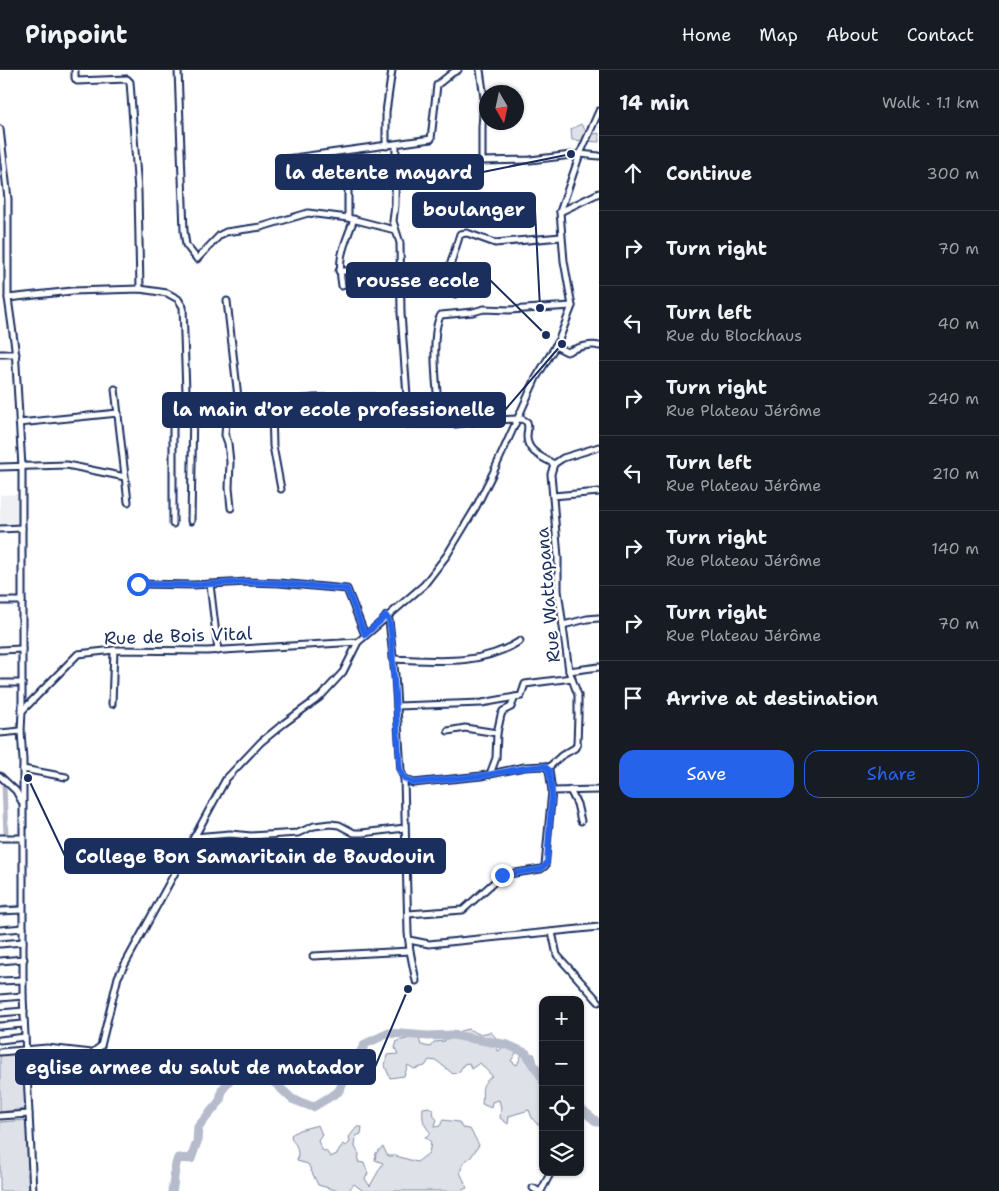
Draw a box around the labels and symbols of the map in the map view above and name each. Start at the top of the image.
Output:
north arrow [479,85,524,130]
callout: la detente mayard [276,155,483,189]
text: la detente mayard [285,160,473,185]
callout: boulanger [413,193,535,227]
text: boulanger [423,197,525,222]
callout: rousse ecole [347,263,490,297]
text: rousse ecole [356,268,480,293]
callout: la main d'or ecole professionelle [163,393,505,427]
text: la main d'or ecole professionelle [173,397,495,422]
street label: Rue Wattapana [530,526,566,664]
route start [127,573,150,596]
street label: Rue de Bois Vital [103,621,253,651]
callout: College Bon Samaritain de Baudouin [65,839,445,873]
text: College Bon Samaritain de Baudouin [75,844,435,869]
route end [491,864,514,887]
callout: eglise armee du salut de matador [16,1050,375,1084]
text: eglise armee du salut de matador [26,1055,364,1080]

